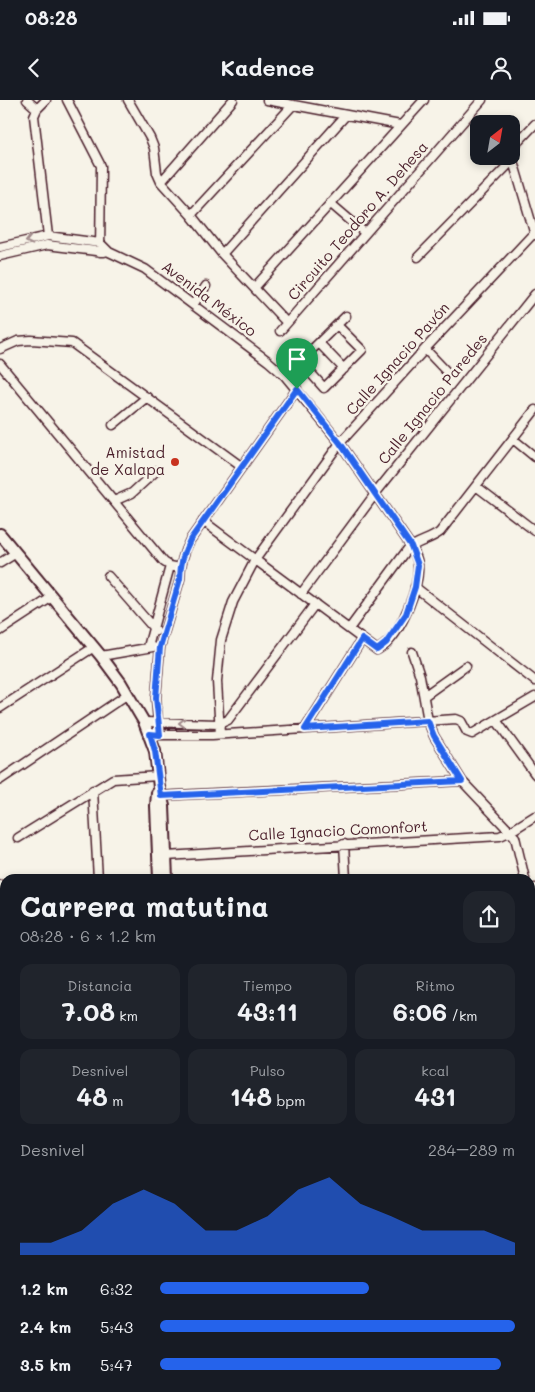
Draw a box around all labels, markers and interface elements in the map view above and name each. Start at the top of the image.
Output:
text: 08:28 [25,5,77,30]
text: Kadence [221,53,314,82]
icon: back [20,54,48,82]
icon: person [487,54,515,82]
north arrow [470,115,520,165]
map controls [470,115,520,165]
street label: Circuito Teodoro A. Dehesa [283,137,432,304]
one-way arrow [25,235,34,246]
street label: Avenida México [158,256,261,341]
street label: Calle Ignacio Pavón [341,298,453,419]
street label: Calle Ignacio Paredes [373,329,491,468]
pin [276,338,318,389]
icon: arrive [283,345,311,373]
place label: Amistad de Xalapa [90,442,165,479]
marker: Amistad de Xalapa [169,456,181,468]
one-way arrow [177,718,185,728]
street label: Calle Ignacio Comonfort [248,815,428,845]
text: Carrera matutina [20,888,269,924]
button: share [463,891,515,943]
text: 08:28 · 6 × 1.2 km [20,925,156,946]
text: Distancia [68,976,132,995]
text: Tiempo [243,976,292,995]
text: Ritmo [416,976,455,995]
text: 7.08 [62,995,115,1027]
text: 43:11 [237,995,298,1027]
text: 6:06 [393,995,447,1027]
text: km [115,1006,138,1025]
text: /km [447,1006,478,1025]
text: Desnivel [71,1061,128,1080]
text: Pulso [250,1061,285,1080]
text: kcal [421,1061,449,1080]
text: 48 [76,1080,108,1112]
text: 148 [230,1080,272,1112]
text: 431 [414,1080,456,1112]
text: m [108,1091,123,1110]
text: bpm [272,1091,305,1110]
text: Desnivel [20,1139,85,1160]
text: 284–289 m [428,1139,515,1160]
text: 1.2 km [20,1278,68,1299]
text: 6:32 [100,1278,133,1299]
text: 2.4 km [20,1316,71,1337]
text: 5:43 [100,1316,133,1337]
text: 3.5 km [20,1354,71,1375]
text: 5:47 [100,1354,133,1375]

